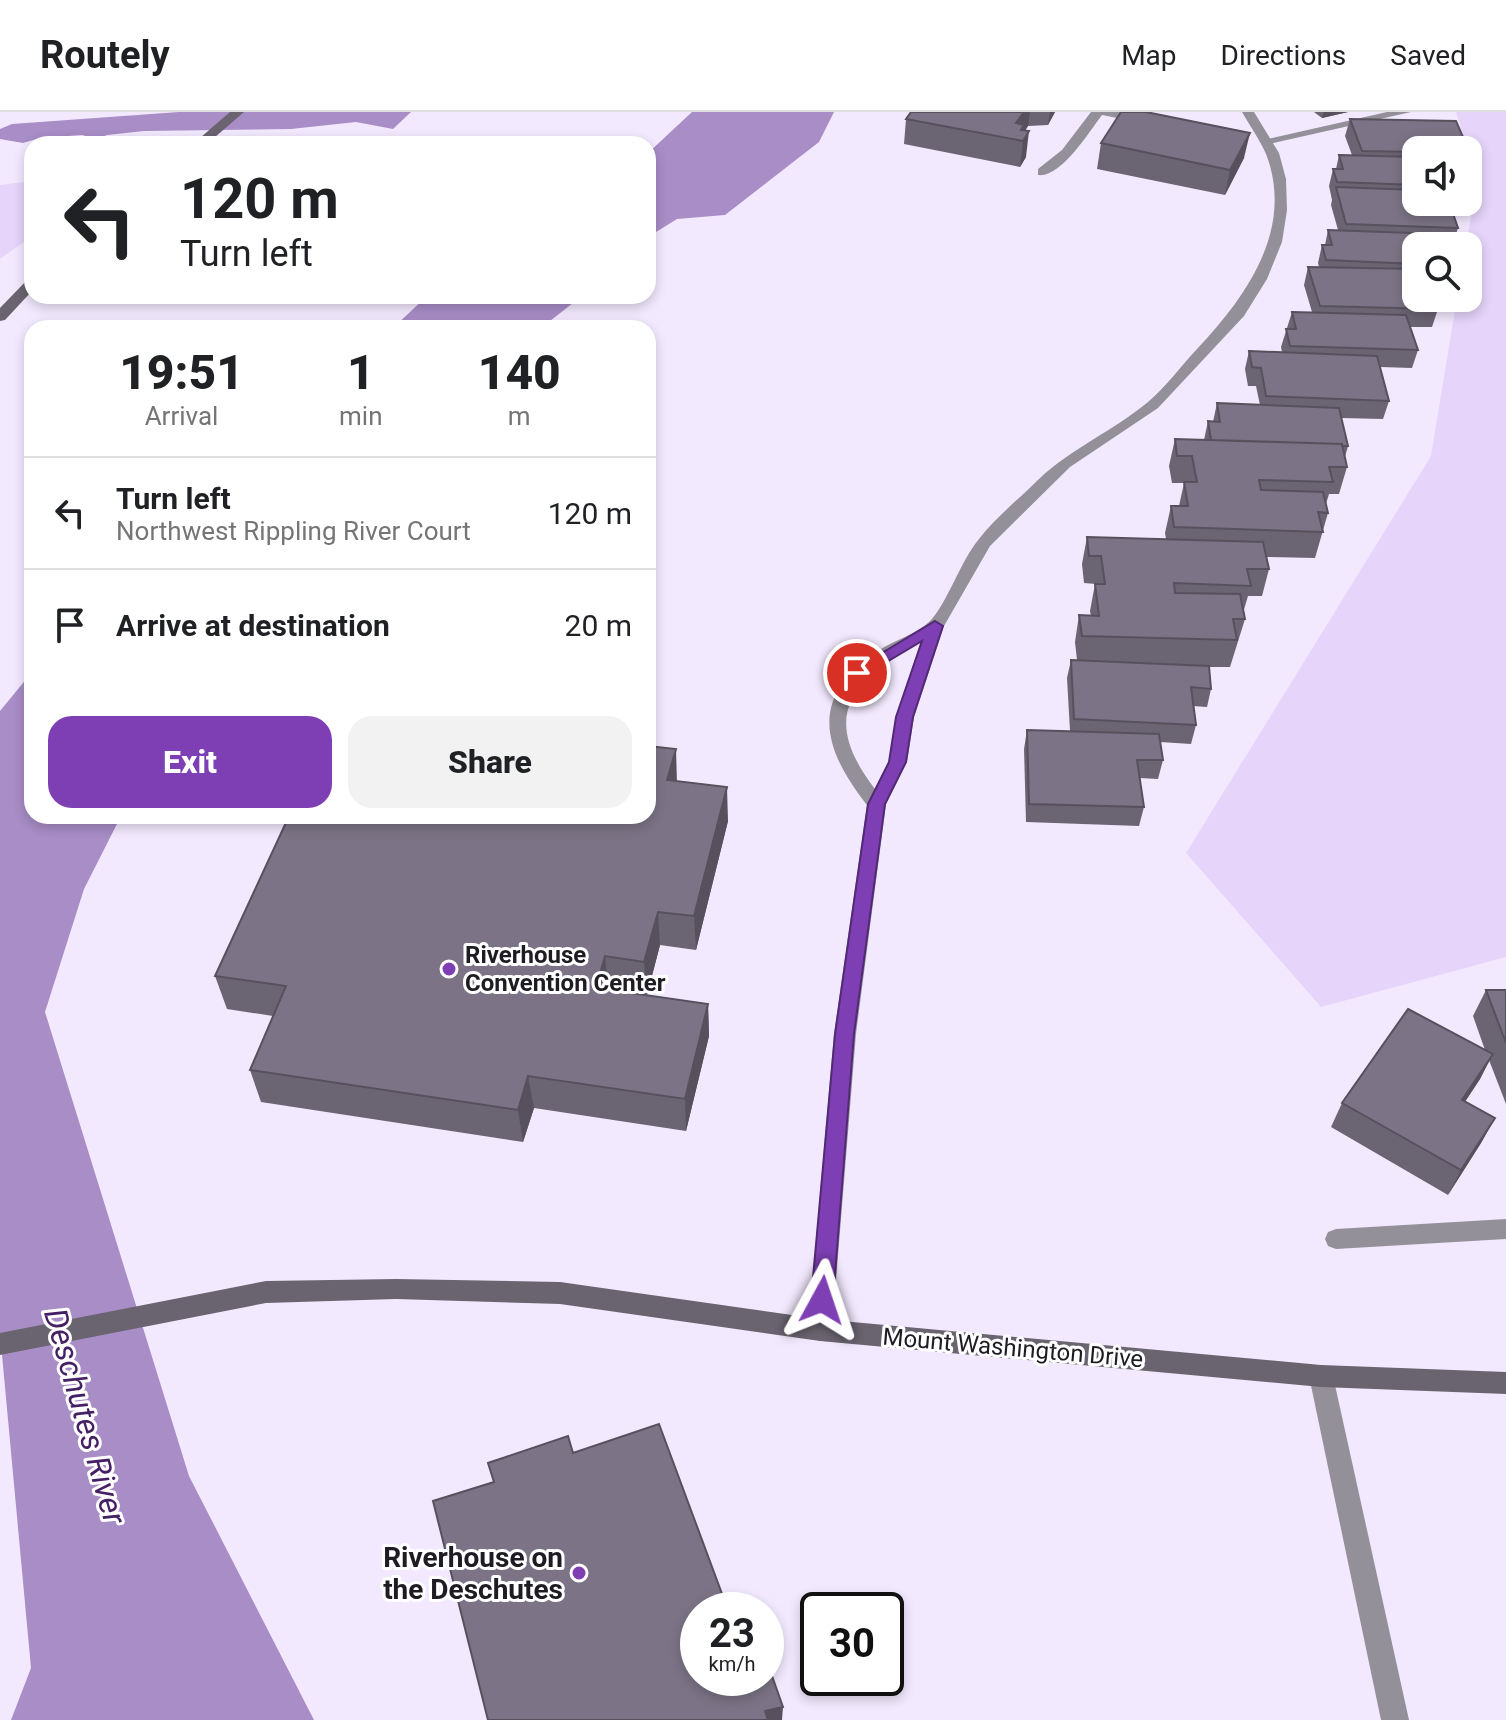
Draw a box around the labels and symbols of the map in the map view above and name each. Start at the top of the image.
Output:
pin [823,639,891,707]
place label: Riverhouse Convention Center [465,941,666,997]
marker: Riverhouse Convention Center [440,960,458,978]
position arrow [780,1258,864,1342]
water label: Deschutes River [36,1304,134,1529]
street label: Mount Washington Drive [882,1323,1144,1373]
place label: Riverhouse on the Deschutes [383,1541,563,1606]
marker: Riverhouse on the Deschutes [570,1564,588,1582]
speed limit sign: 30 [800,1592,904,1696]

